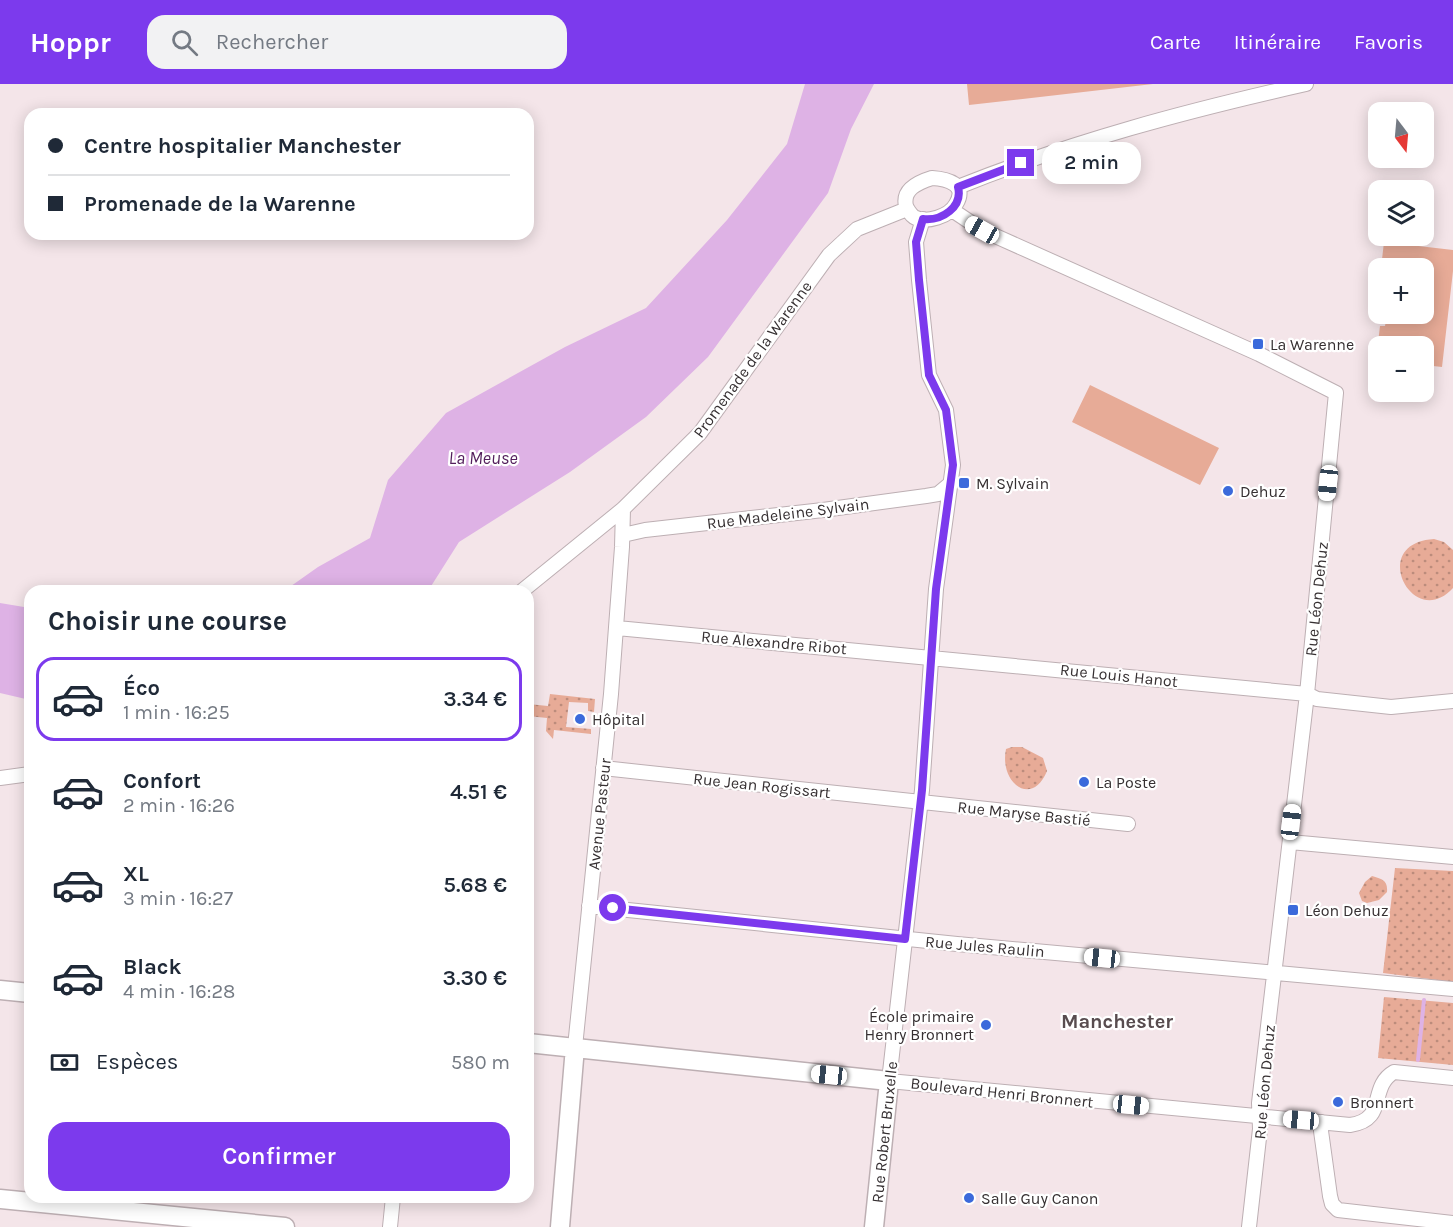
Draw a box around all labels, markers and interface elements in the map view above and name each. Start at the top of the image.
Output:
search box [147,15,567,69]
text: Hoppr [30,26,111,59]
icon: search [168,26,201,59]
text: Rechercher [216,29,328,55]
text: Carte [1150,30,1201,54]
text: Itinéraire [1234,30,1321,54]
text: Favoris [1354,30,1423,54]
north arrow [1368,102,1434,168]
map controls [1368,102,1434,402]
text: Centre hospitalier Manchester [84,133,401,159]
callout: 2 min [1042,142,1141,184]
route end [1007,149,1034,176]
text: 2 min [1064,151,1119,174]
button: layers [1368,180,1434,246]
text: Promenade de la Warenne [84,191,356,217]
car [962,213,1002,247]
button: + [1368,258,1434,324]
street label: Promenade de la Warenne [689,277,816,441]
place label: La Warenne [1270,335,1354,354]
button: − [1368,336,1434,402]
marker: La Warenne [1251,337,1265,351]
water label: La Meuse [448,447,518,469]
car [1317,464,1339,502]
place label: M. Sylvain [976,474,1049,493]
marker: M. Sylvain [957,476,971,490]
place label: Dehuz [1240,482,1286,501]
marker: Dehuz [1221,484,1235,498]
street label: Rue Madeleine Sylvain [706,494,870,533]
street label: Rue Léon Dehuz [1301,541,1332,657]
text: Choisir une course [48,605,287,637]
street label: Rue Alexandre Ribot [700,627,848,658]
street label: Rue Louis Hanot [1059,660,1179,691]
icon: car [51,672,105,726]
text: Éco [123,675,160,701]
text: 3.34 € [443,686,507,712]
text: 1 min · 16:25 [123,701,230,724]
place label: Hôpital [592,710,645,729]
marker: Hôpital [573,712,587,726]
street label: Avenue Pasteur [584,757,615,871]
icon: car [51,765,105,819]
text: Confort [123,768,201,794]
street label: Rue Jean Rogissart [692,769,832,802]
place label: La Poste [1096,773,1156,792]
marker: La Poste [1077,775,1091,789]
text: 4.51 € [450,779,507,805]
text: 2 min · 16:26 [123,794,235,817]
street label: Rue Maryse Bastié [956,797,1091,830]
car [1280,803,1302,841]
icon: car [51,858,105,912]
text: XL [123,861,149,887]
text: 5.68 € [443,872,507,898]
text: 3 min · 16:27 [123,887,233,910]
route start [599,894,626,921]
place label: Léon Dehuz [1305,901,1389,920]
marker: Léon Dehuz [1286,903,1300,917]
street label: Rue Jules Raulin [924,932,1045,961]
car [1083,947,1121,969]
icon: car [51,951,105,1005]
text: Black [123,954,182,980]
text: 3.30 € [443,965,507,991]
text: 4 min · 16:28 [123,980,235,1003]
place label: École primaire Henry Bronnert [865,1007,974,1044]
district label: Manchester [1061,1010,1173,1033]
marker: École primaire Henry Bronnert [979,1018,993,1032]
street label: Rue Léon Dehuz [1250,1024,1279,1140]
icon: cash [48,1046,81,1079]
text: Espèces [96,1049,178,1075]
text: 580 m [451,1051,510,1074]
street label: Rue Robert Bruxelle [868,1060,901,1204]
car [810,1064,848,1086]
street label: Boulevard Henri Bronnert [910,1073,1094,1112]
place label: Bronnert [1350,1093,1414,1112]
car [1112,1094,1150,1116]
marker: Bronnert [1331,1095,1345,1109]
car [1282,1109,1320,1131]
button: Confirmer [48,1122,510,1191]
place label: Salle Guy Canon [981,1189,1098,1208]
marker: Salle Guy Canon [962,1191,976,1205]

